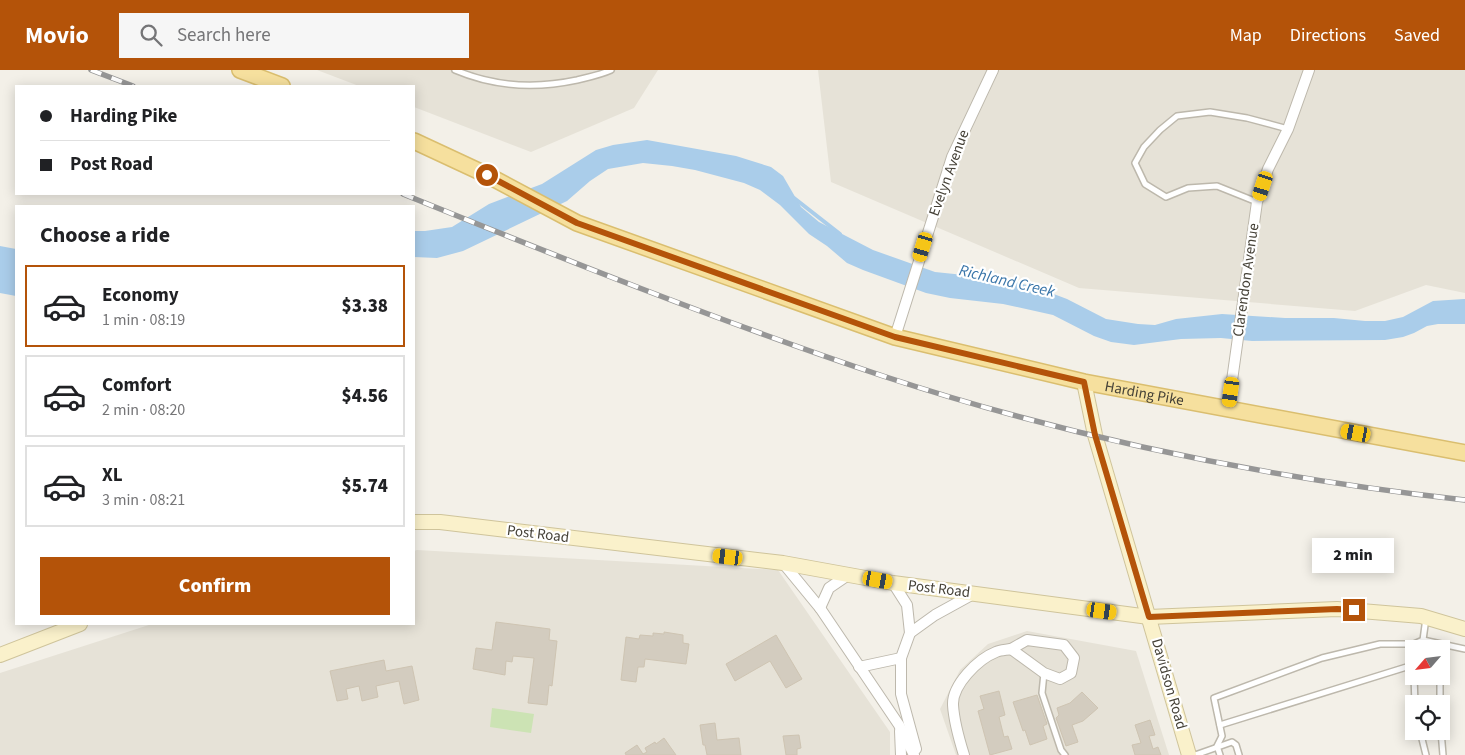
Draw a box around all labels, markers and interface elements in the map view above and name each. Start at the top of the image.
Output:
search box [119,13,469,58]
text: Movio [25,18,89,53]
icon: search [137,21,165,49]
text: Search here [177,22,271,49]
text: Map [1230,23,1262,48]
text: Directions [1290,23,1366,48]
text: Saved [1394,23,1440,48]
text: Harding Pike [70,103,177,130]
street label: Evelyn Avenue [924,127,974,219]
text: Post Road [70,151,153,178]
route start [476,164,498,186]
car [1251,169,1274,203]
text: Choose a ride [40,219,170,251]
street label: Clarendon Avenue [1228,222,1264,338]
car [911,230,934,264]
water label: Richland Creek [957,259,1057,303]
text: Economy [102,282,179,309]
icon: car [42,284,87,329]
text: $3.38 [342,293,388,320]
text: 1 min · 08:19 [102,309,185,331]
text: Comfort [102,372,172,399]
icon: car [42,374,87,419]
street label: Harding Pike [1103,376,1186,411]
car [1221,376,1240,408]
text: $4.56 [342,383,388,410]
text: 2 min · 08:20 [102,399,185,421]
car [1339,423,1372,443]
text: XL [102,462,123,489]
icon: car [42,464,87,509]
text: $5.74 [342,473,388,500]
text: 3 min · 08:21 [102,489,185,511]
street label: Post Road [506,520,570,548]
callout: 2 min [1313,538,1395,572]
text: 2 min [1333,544,1373,566]
car [712,548,743,566]
button: Confirm [40,557,390,615]
car [861,570,894,590]
street label: Post Road [907,575,971,603]
route end [1343,599,1365,621]
car [1086,601,1117,621]
street label: Davidson Road [1146,636,1192,732]
north arrow [1405,640,1450,685]
map controls [1405,640,1450,740]
button: locate [1405,695,1450,740]

